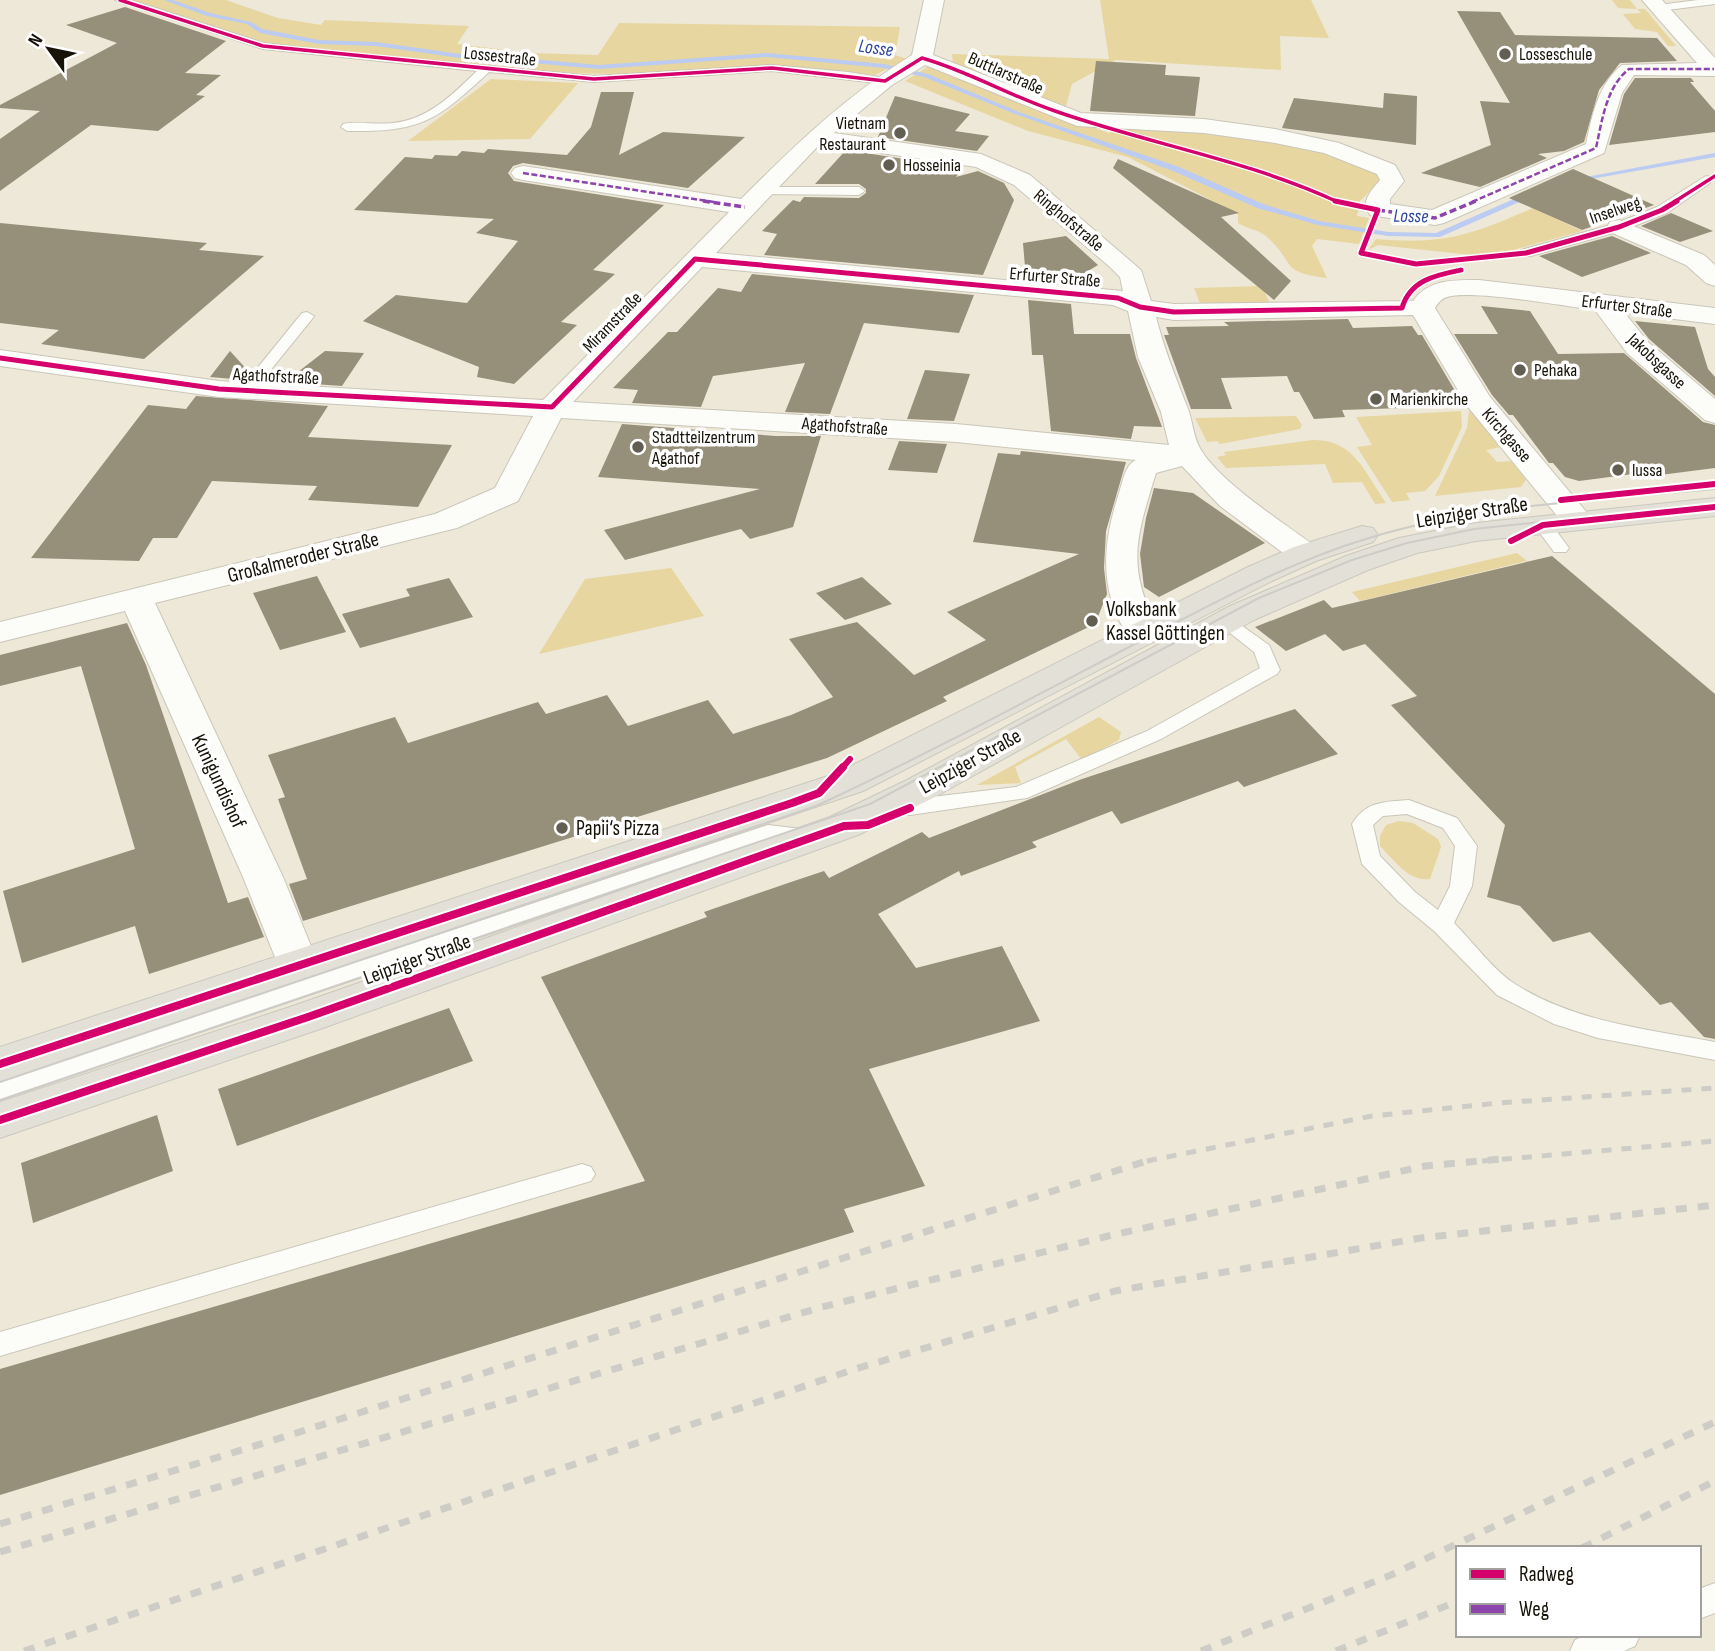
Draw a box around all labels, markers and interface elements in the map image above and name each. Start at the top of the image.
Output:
north arrow [14,14,84,84]
text: N [24,30,48,51]
water label: Losse [857,35,895,62]
street label: Lossestraße [463,42,537,71]
place label: Losseschule [1519,44,1592,65]
marker: Losseschule [1497,46,1513,62]
street label: Buttlarstraße [965,48,1047,99]
place label: Vietnam Restaurant [819,113,887,155]
marker: Vietnam Restaurant [892,125,908,141]
place label: Hosseinia [903,155,961,176]
marker: Hosseinia [881,157,897,173]
street label: Ringhofstraße [1029,185,1108,256]
street label: Inselweg [1587,192,1644,229]
water label: Losse [1393,205,1429,228]
street label: Erfurter Straße [1009,263,1101,292]
street label: Miramstraße [578,288,646,357]
street label: Erfurter Straße [1580,291,1674,322]
street label: Jakobsgasse [1622,328,1690,394]
place label: Pehaka [1534,360,1577,381]
marker: Pehaka [1512,362,1528,378]
street label: Agathofstraße [231,364,320,389]
place label: Marienkirche [1390,389,1468,410]
marker: Marienkirche [1368,391,1384,407]
street label: Kirchgasse [1477,404,1536,467]
street label: Agathofstraße [800,413,889,440]
place label: Stadtteilzentrum Agathof [651,427,755,469]
marker: Stadtteilzentrum Agathof [630,439,646,455]
place label: lussa [1632,460,1663,481]
marker: lussa [1610,462,1626,478]
street label: Leipziger Straße [1415,491,1530,534]
street label: Großalmeroder Straße [225,527,381,588]
place label: Volksbank Kassel Göttingen [1106,597,1225,646]
marker: Volksbank Kassel Göttingen [1084,613,1100,629]
street label: Leipziger Straße [915,723,1025,800]
street label: Kunigundishof [186,730,252,833]
place label: Papii‘s Pizza [576,816,659,841]
marker: Papii‘s Pizza [554,820,570,836]
street label: Leipziger Straße [360,929,474,990]
legend [1456,1546,1701,1637]
text: Radweg [1519,1562,1574,1587]
text: Weg [1519,1597,1549,1622]

